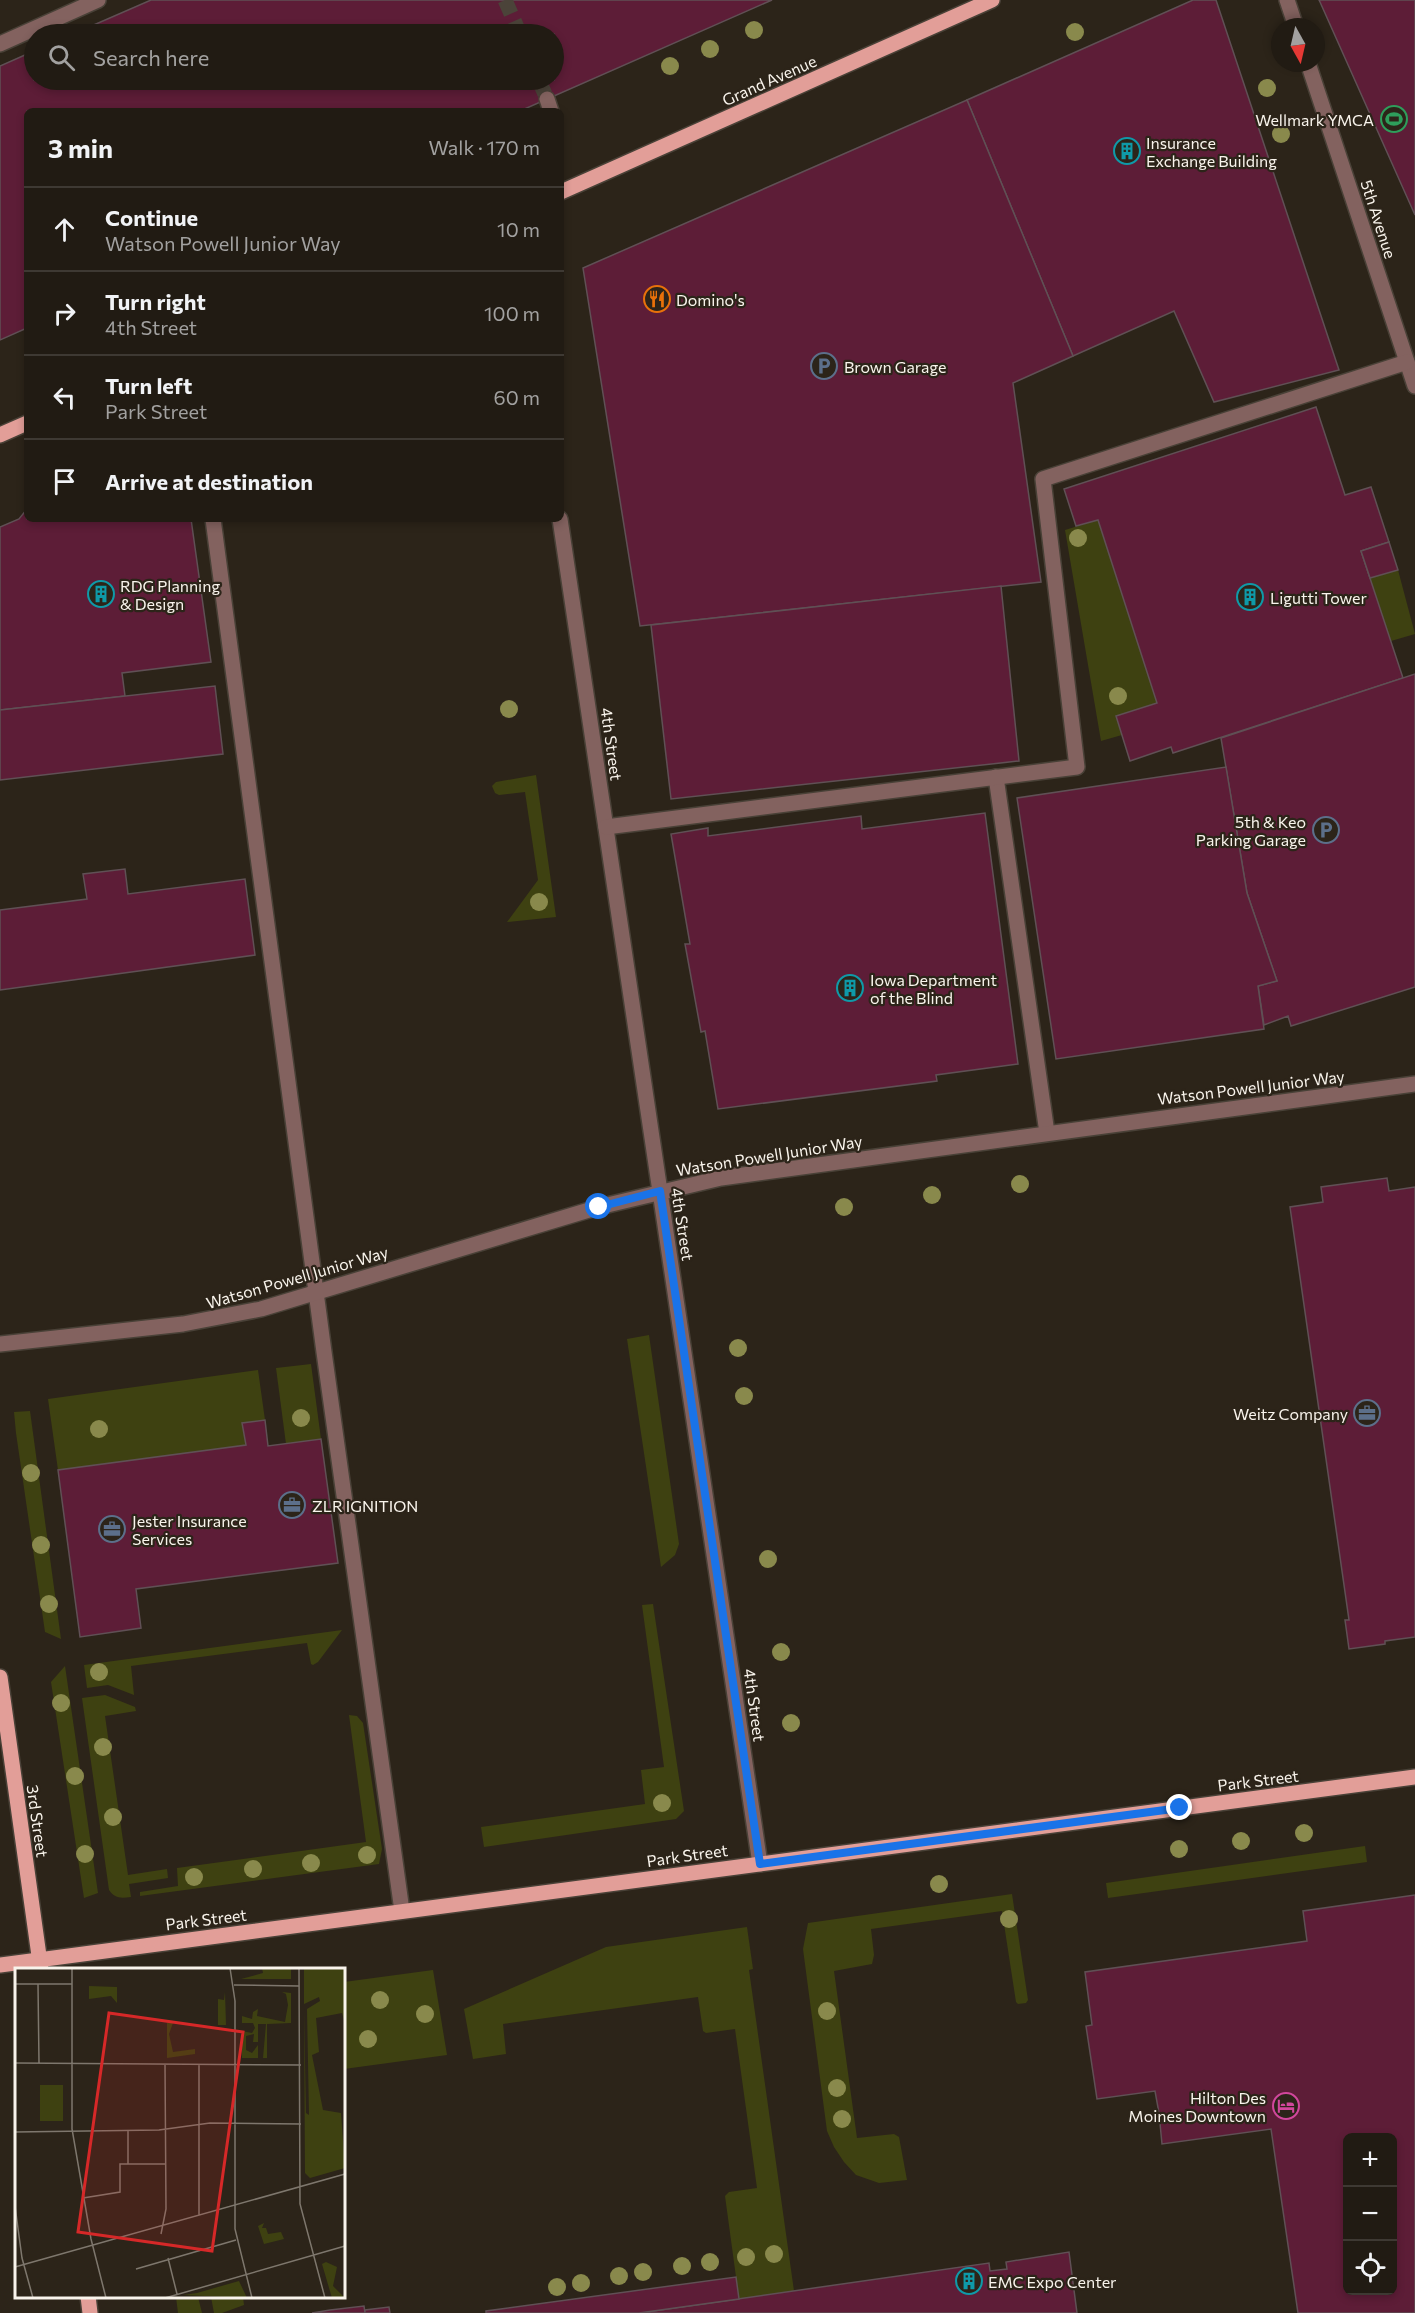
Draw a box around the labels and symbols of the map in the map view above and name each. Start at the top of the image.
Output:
north arrow [1271,18,1325,72]
street label: Grand Avenue [719,51,819,109]
sports icon: Wellmark YMCA [1379,104,1409,134]
place label: Wellmark YMCA [1255,110,1374,129]
place label: Insurance Exchange Building [1146,133,1277,170]
building icon: Insurance Exchange Building [1112,136,1142,166]
street label: 5th Avenue [1357,177,1401,261]
restaurant icon: Domino's [642,284,672,314]
place label: Domino's [676,290,745,309]
parking icon: Brown Garage [809,351,839,381]
place label: Brown Garage [844,357,946,376]
place label: RDG Planning & Design [120,576,220,613]
building icon: RDG Planning & Design [86,579,116,609]
building icon: Ligutti Tower [1235,582,1265,612]
place label: Ligutti Tower [1270,588,1367,607]
street label: 4th Street [597,706,627,782]
place label: 5th & Keo Parking Garage [1196,812,1306,849]
parking icon: 5th & Keo Parking Garage [1311,815,1341,845]
place label: Iowa Department of the Blind [870,970,997,1007]
building icon: Iowa Department of the Blind [835,973,865,1003]
street label: Watson Powell Junior Way [1156,1066,1346,1108]
street label: Watson Powell Junior Way [674,1131,864,1179]
street label: 4th Street [668,1186,698,1262]
route start [585,1193,611,1219]
street label: Watson Powell Junior Way [204,1242,390,1312]
office icon: Weitz Company [1352,1398,1382,1428]
place label: Weitz Company [1233,1404,1348,1423]
office icon: ZLR IGNITION [277,1490,307,1520]
place label: ZLR IGNITION [312,1496,418,1515]
place label: Jester Insurance Services [132,1511,247,1548]
office icon: Jester Insurance Services [97,1514,127,1544]
street label: 4th Street [740,1667,770,1743]
street label: Park Street [1216,1766,1300,1794]
street label: 3rd Street [24,1784,53,1859]
route end [1166,1794,1192,1820]
street label: Park Street [645,1840,729,1870]
street label: Park Street [164,1905,248,1933]
inset map [15,1968,345,2298]
place label: Hilton Des Moines Downtown [1128,2088,1266,2125]
hotel icon: Hilton Des Moines Downtown [1271,2091,1301,2121]
building icon: EMC Expo Center [954,2266,984,2296]
place label: EMC Expo Center [988,2272,1117,2291]

